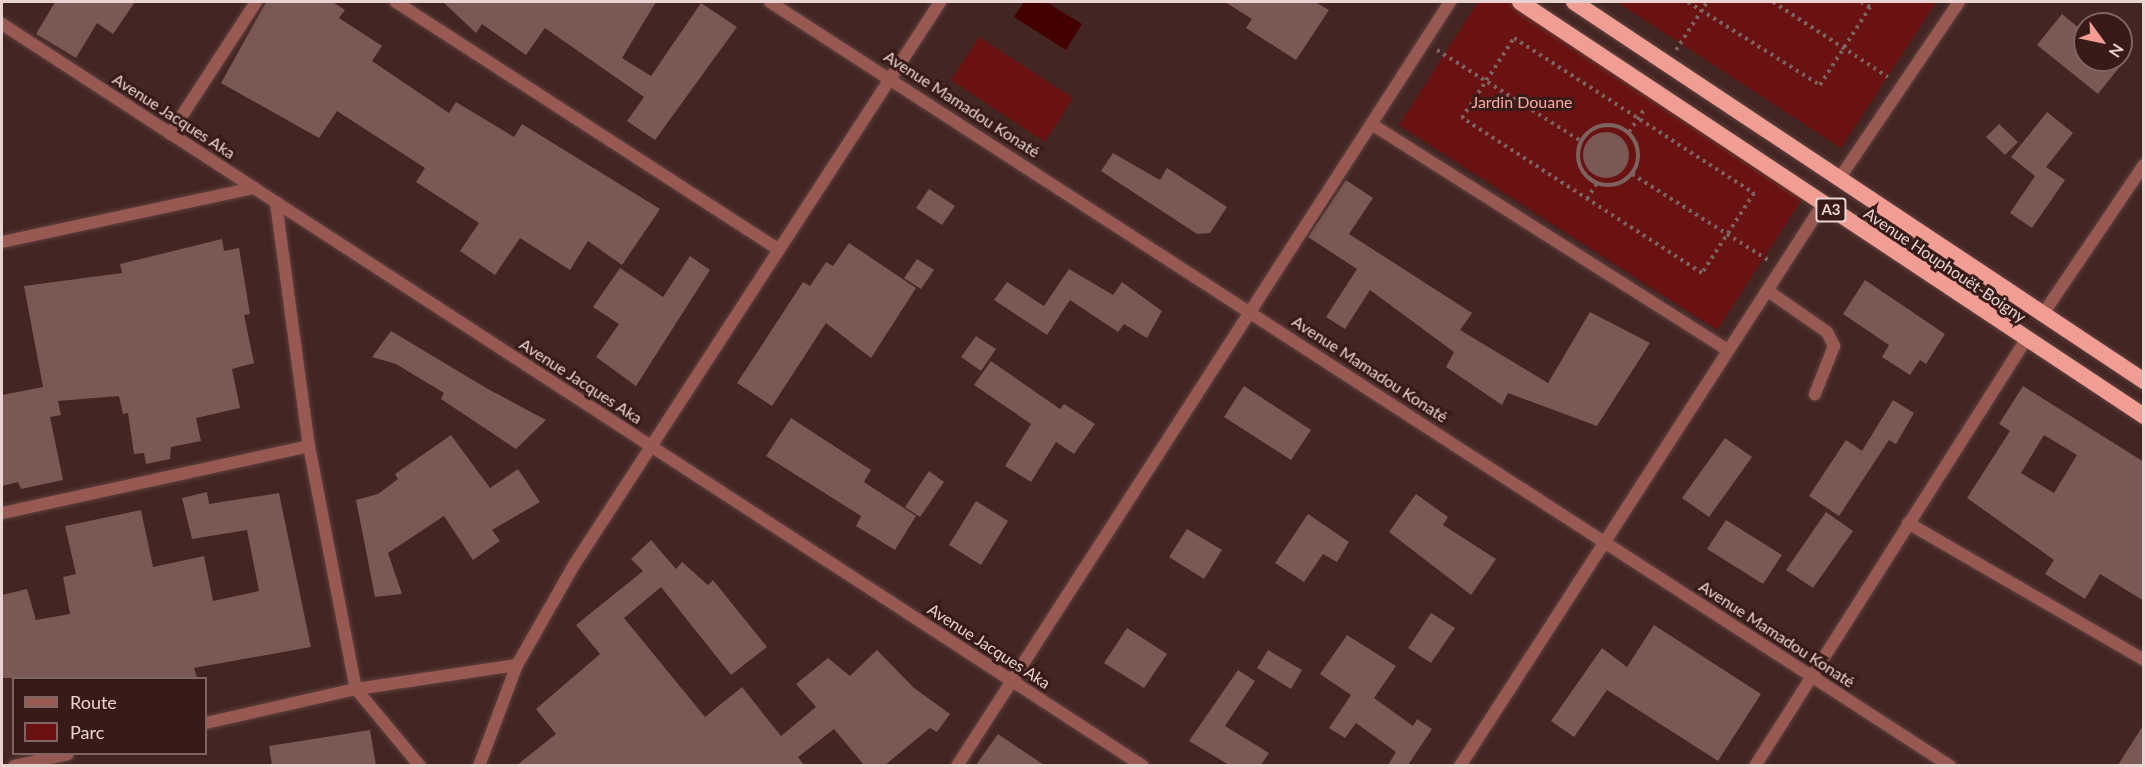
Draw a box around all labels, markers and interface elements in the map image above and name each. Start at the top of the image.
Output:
north arrow [2073,12,2133,72]
text: N [2106,41,2128,61]
street label: Avenue Mamadou Konaté [881,46,1043,162]
street label: Avenue Jacques Aka [109,69,239,163]
park label: Jardin Douane [1471,92,1573,112]
road number: A3 [1814,198,1848,222]
street label: Avenue Houphouët-Boigny [1860,204,2030,326]
street label: Avenue Mamadou Konaté [1289,311,1451,427]
street label: Avenue Jacques Aka [516,334,646,428]
street label: Avenue Mamadou Konaté [1696,576,1858,692]
street label: Avenue Jacques Aka [924,599,1054,693]
legend [12,677,207,755]
text: Route [70,691,117,713]
text: Parc [70,721,104,743]

